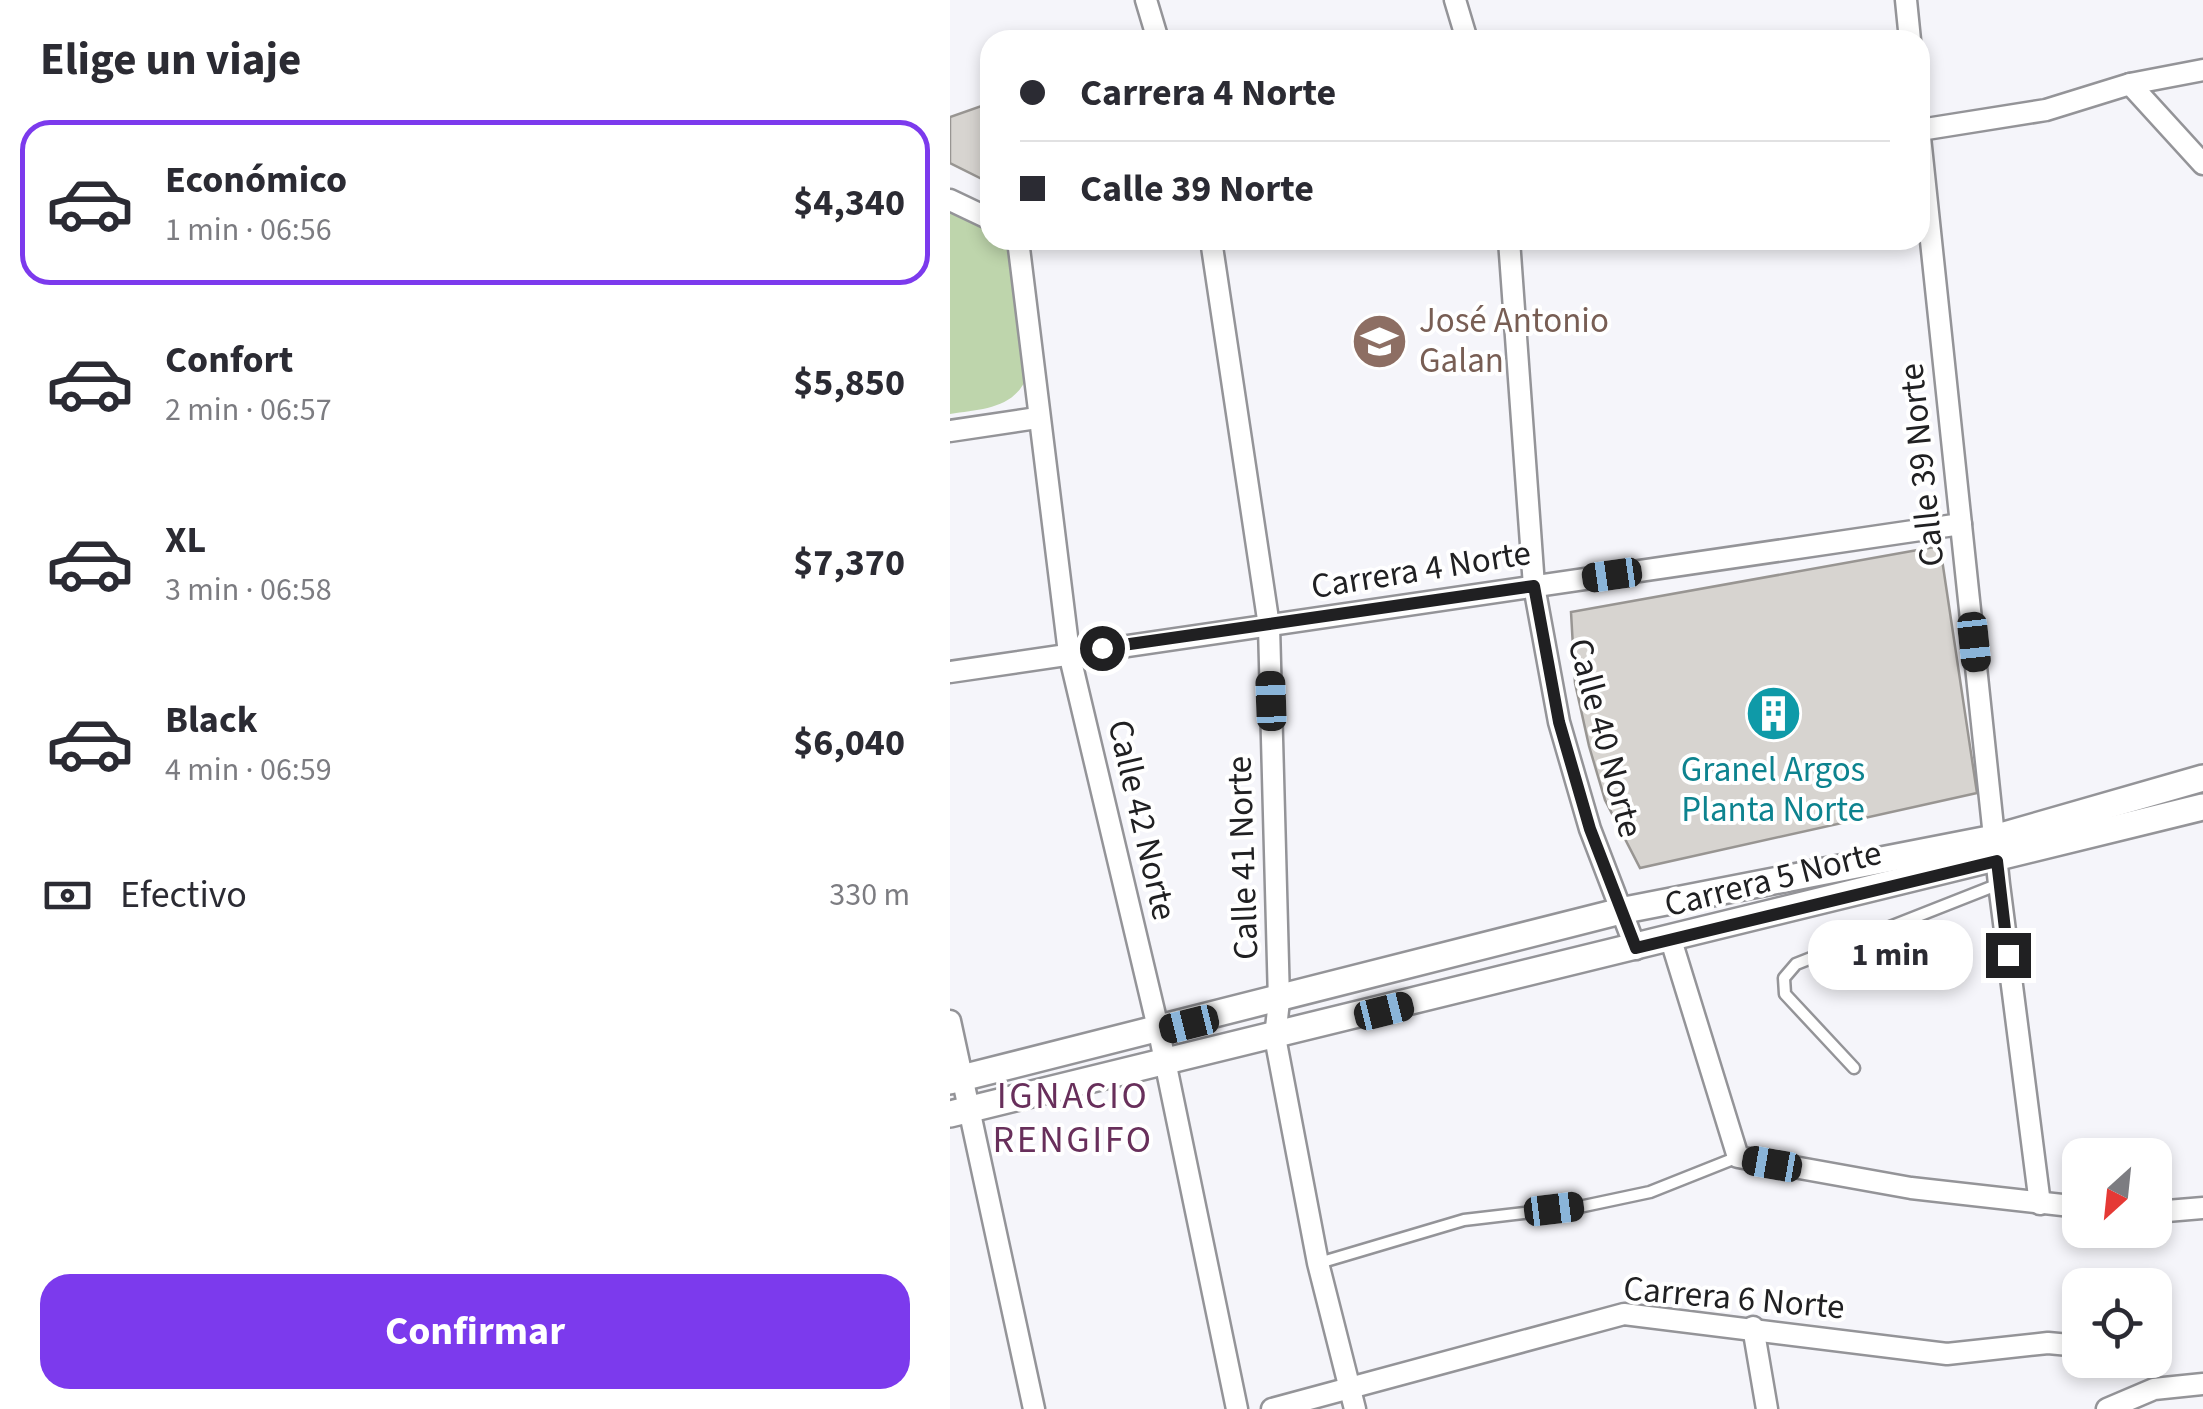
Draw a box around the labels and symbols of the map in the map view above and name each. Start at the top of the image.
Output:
place label: José Antonio Galan [1419,296,1609,386]
school or university icon: José Antonio Galan [1350,311,1410,371]
street label: Calle 39 Norte [1886,361,1958,569]
street label: Carrera 4 Norte [1308,528,1534,612]
car [1580,556,1644,594]
car [1956,611,1992,673]
route start [1080,626,1125,671]
street label: Calle 40 Norte [1554,633,1656,843]
car [1255,670,1287,732]
building icon: Granel Argos Planta Norte [1743,684,1803,744]
street label: Calle 42 Norte [1095,715,1189,925]
place label: Granel Argos Planta Norte [1681,745,1865,835]
street label: Calle 41 Norte [1214,755,1272,961]
street label: Carrera 5 Norte [1659,828,1887,930]
callout: 1 min [1808,920,1973,990]
route end [1986,933,2031,978]
car [1351,989,1417,1033]
car [1156,1002,1222,1046]
district label: IGNACIO RENGIFO [993,1069,1153,1167]
north arrow [2062,1138,2172,1248]
car [1740,1144,1804,1184]
car [1522,1190,1586,1228]
street label: Carrera 6 Norte [1621,1263,1847,1333]

